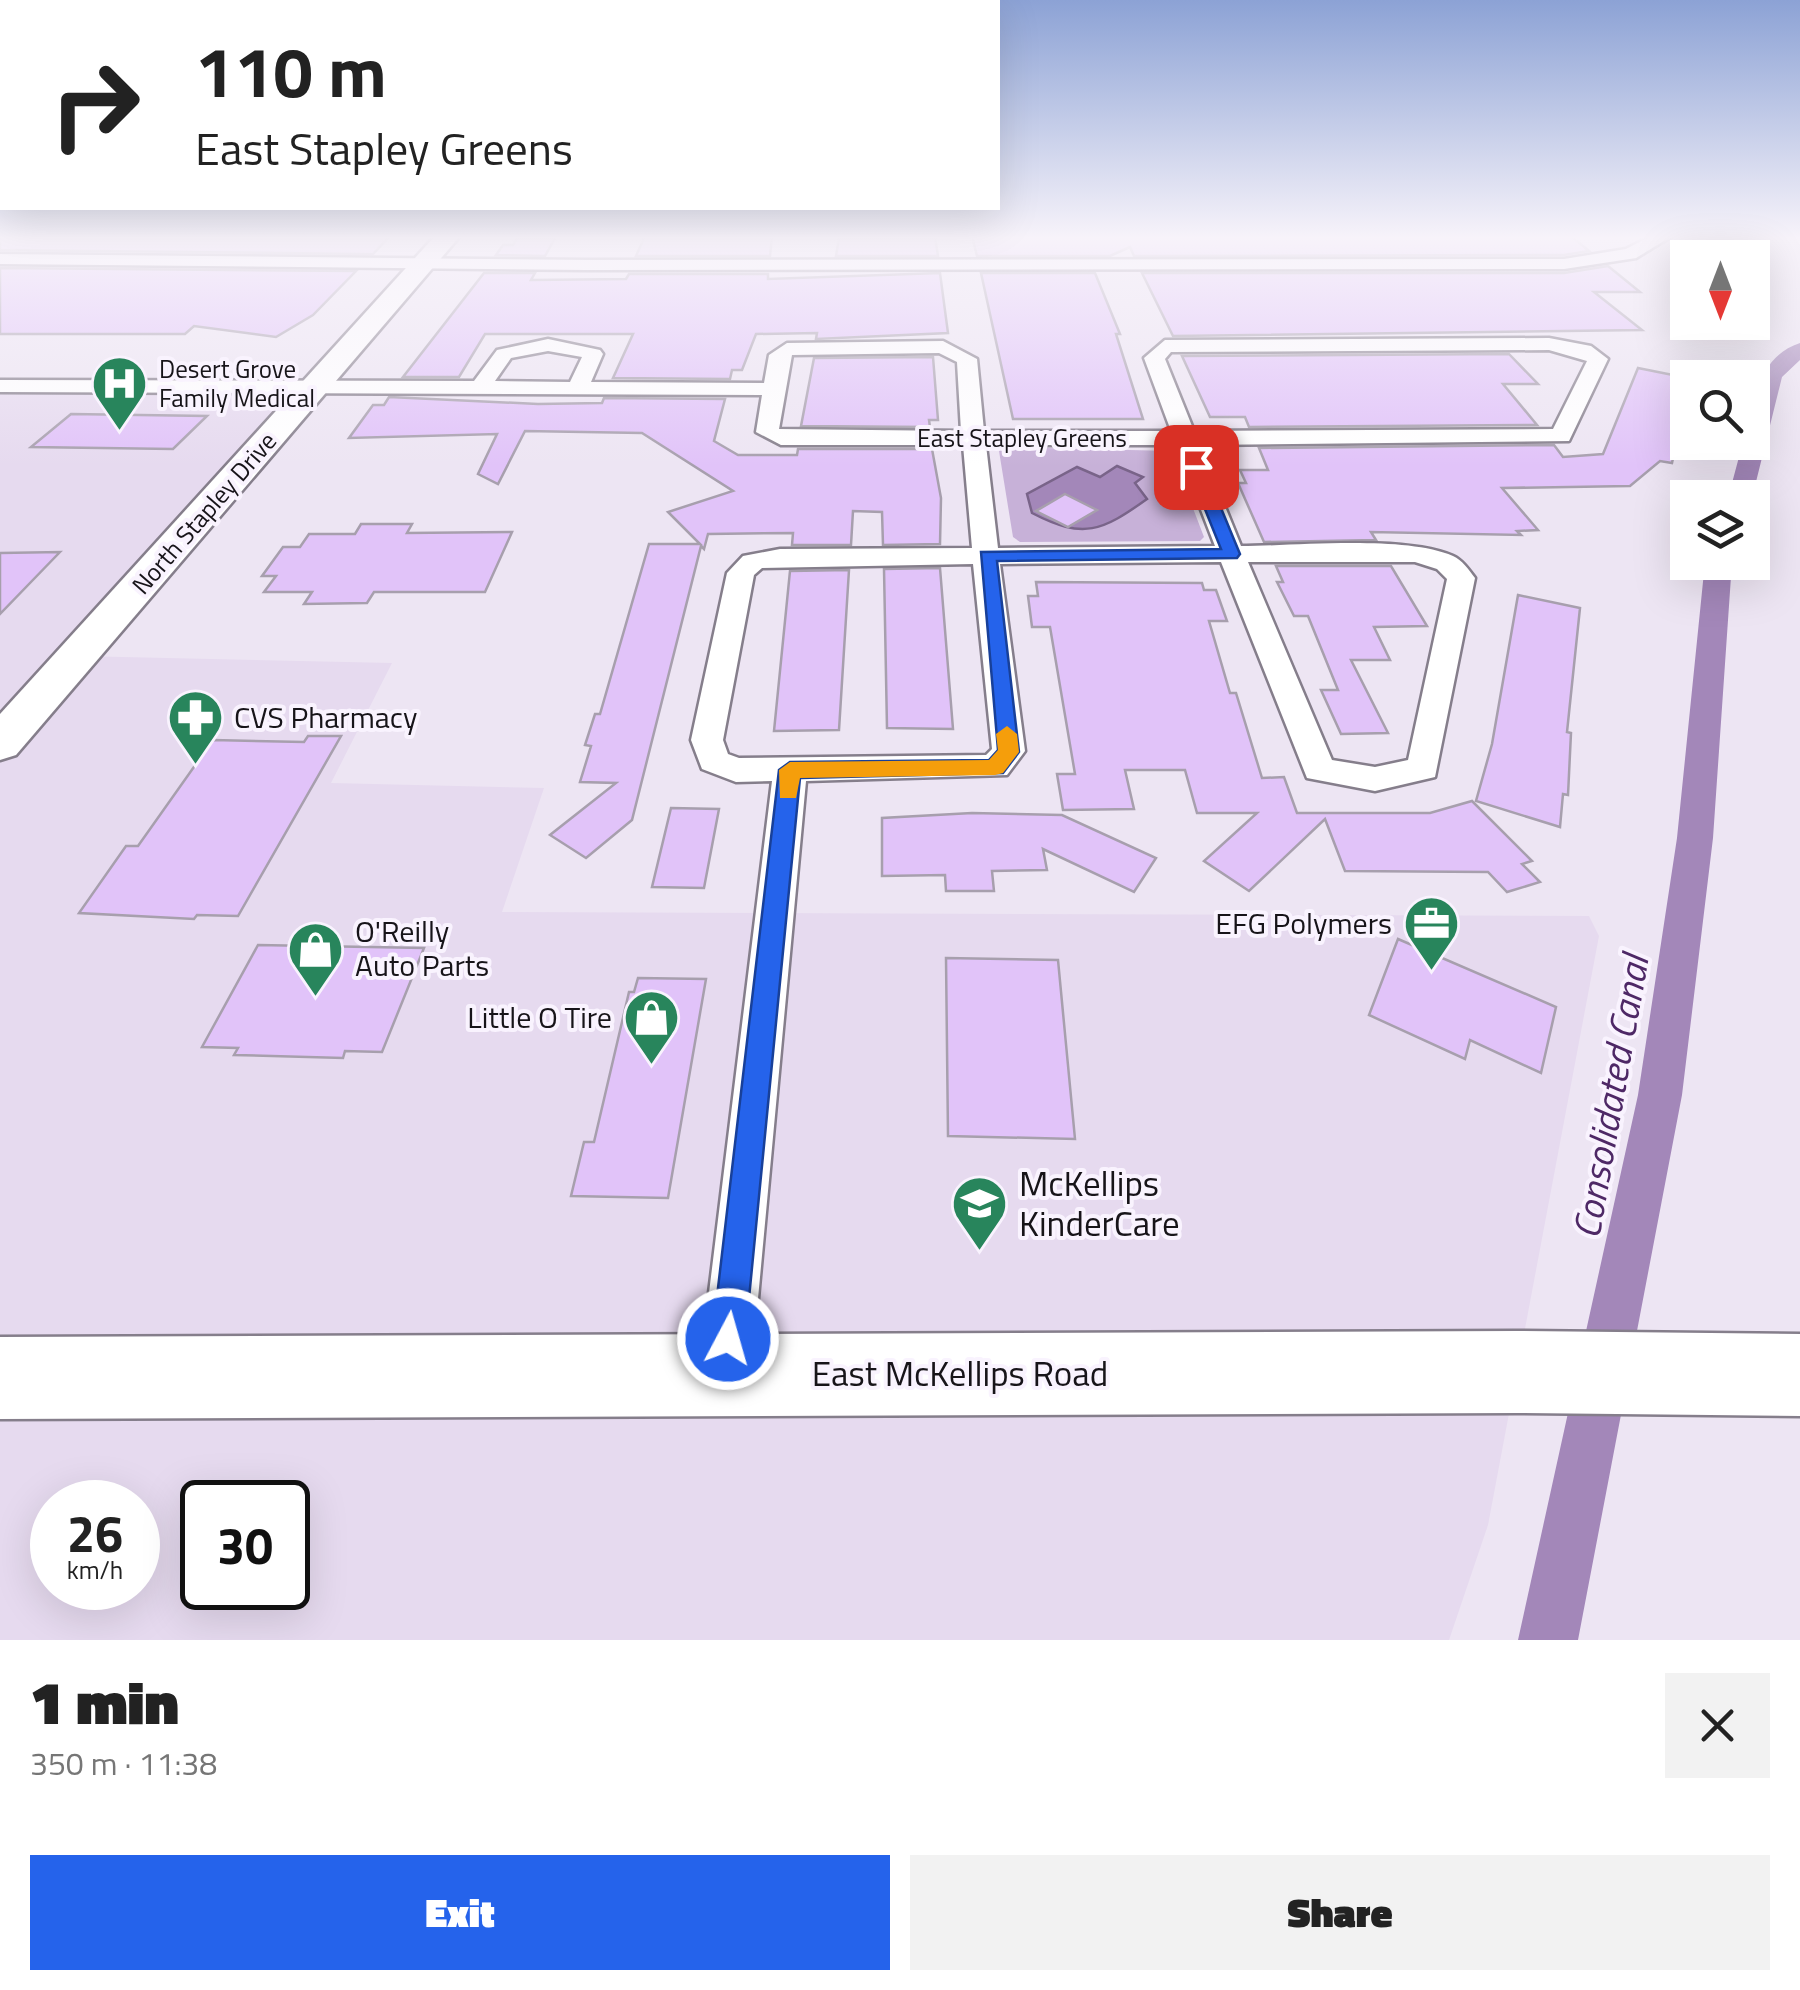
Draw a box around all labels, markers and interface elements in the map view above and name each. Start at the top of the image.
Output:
text: 110 m [195,18,387,124]
icon: right [30,40,160,170]
text: East Stapley Greens [195,114,573,182]
north arrow [1670,240,1770,340]
map controls [1670,240,1770,580]
place label: Desert Grove Family Medical [159,350,315,417]
hospital icon: Desert Grove Family Medical [90,353,150,432]
button: search [1670,360,1770,460]
street label: East Stapley Greens [917,419,1127,457]
street label: North Stapley Drive [123,423,285,603]
pin [1154,425,1239,510]
icon: arrive [1169,440,1224,495]
button: layers [1670,480,1770,580]
pharmacy icon: CVS Pharmacy [165,688,225,767]
place label: CVS Pharmacy [234,694,417,740]
office icon: EFG Polymers [1401,894,1461,973]
place label: EFG Polymers [1215,900,1392,946]
place label: O'Reilly Auto Parts [355,908,489,988]
shop icon: O'Reilly Auto Parts [286,919,346,998]
water label: Consolidated Canal [1557,947,1664,1243]
shop icon: Little O Tire [621,988,681,1067]
place label: Little O Tire [467,994,612,1040]
place label: McKellips KinderCare [1019,1156,1180,1250]
school or university icon: McKellips KinderCare [950,1174,1010,1253]
position arrow [676,1287,780,1391]
street label: East McKellips Road [812,1346,1108,1400]
speed limit sign: 30 [180,1480,310,1610]
text: 26 [67,1495,123,1571]
text: km/h [67,1551,123,1589]
text: 1 min [30,1656,179,1747]
button: close [1665,1673,1770,1778]
text: 350 m · 11:38 [30,1739,217,1787]
button: Exit [30,1855,890,1970]
button: Share [910,1855,1770,1970]

